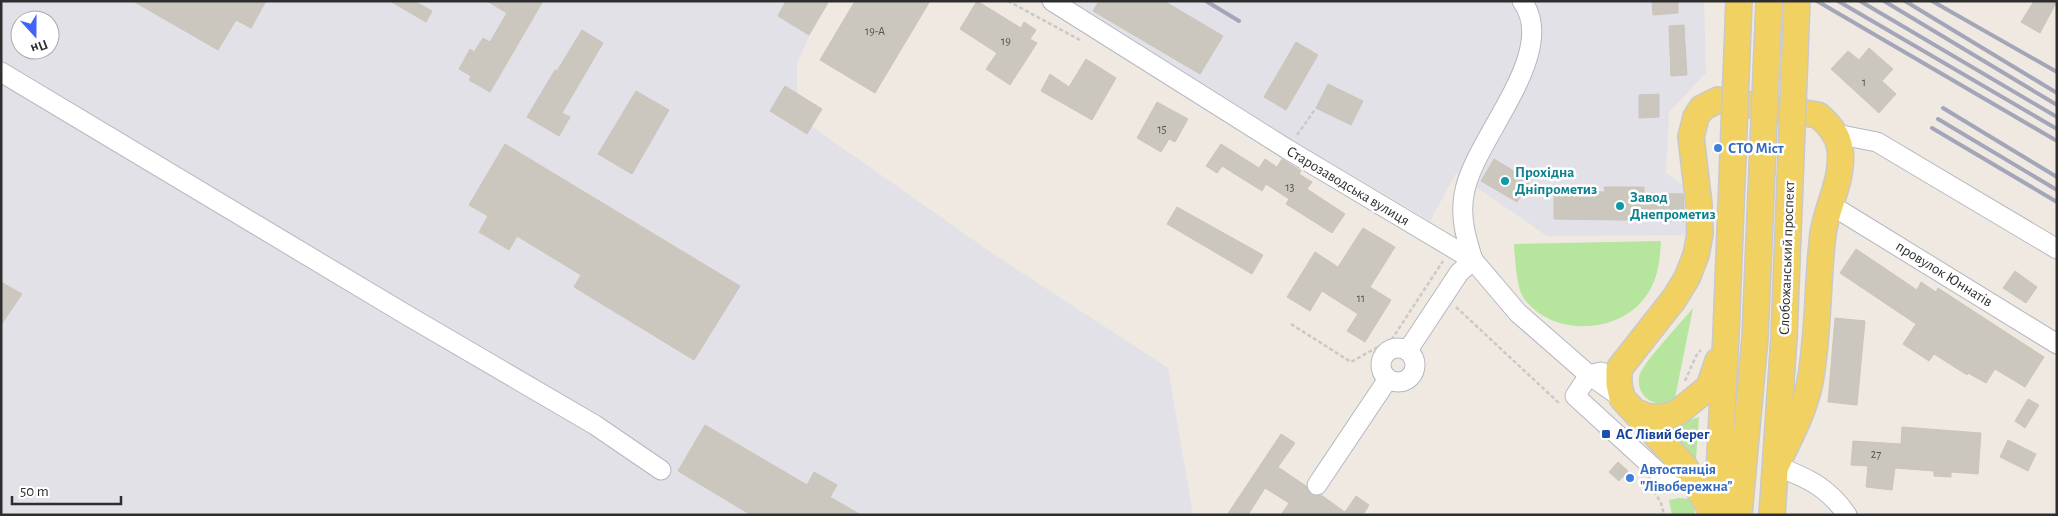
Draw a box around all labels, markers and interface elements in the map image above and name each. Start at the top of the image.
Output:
north arrow [10,10,60,60]
house number: 19-А [865,25,885,37]
house number: 19 [1001,35,1011,47]
text: Пн [29,37,50,56]
house number: 1 [1862,76,1866,88]
house number: 15 [1157,123,1167,135]
place label: СТО Міст [1728,141,1784,156]
marker: СТО Міст [1712,142,1724,154]
street label: Старозаводська вулиця [1284,143,1412,229]
place label: Прохідна Дніпрометиз [1515,165,1597,197]
marker: Прохідна Дніпрометиз [1499,175,1511,187]
street label: Слобожанський проспект [1777,180,1797,335]
house number: 13 [1285,181,1295,193]
place label: Завод Днепрометиз [1630,190,1716,222]
marker: Завод Днепрометиз [1614,200,1626,212]
street label: провулок Юннатів [1893,238,1995,310]
house number: 11 [1357,292,1365,304]
place label: АС Лівий берег [1616,427,1710,442]
marker: АС Лівий берег [1600,428,1612,440]
house number: 27 [1871,448,1881,460]
place label: Автостанція "Лівобережна" [1640,462,1733,494]
marker: Автостанція "Лівобережна" [1624,472,1636,484]
scale bar [12,474,121,506]
text: 50 m [20,484,49,499]

